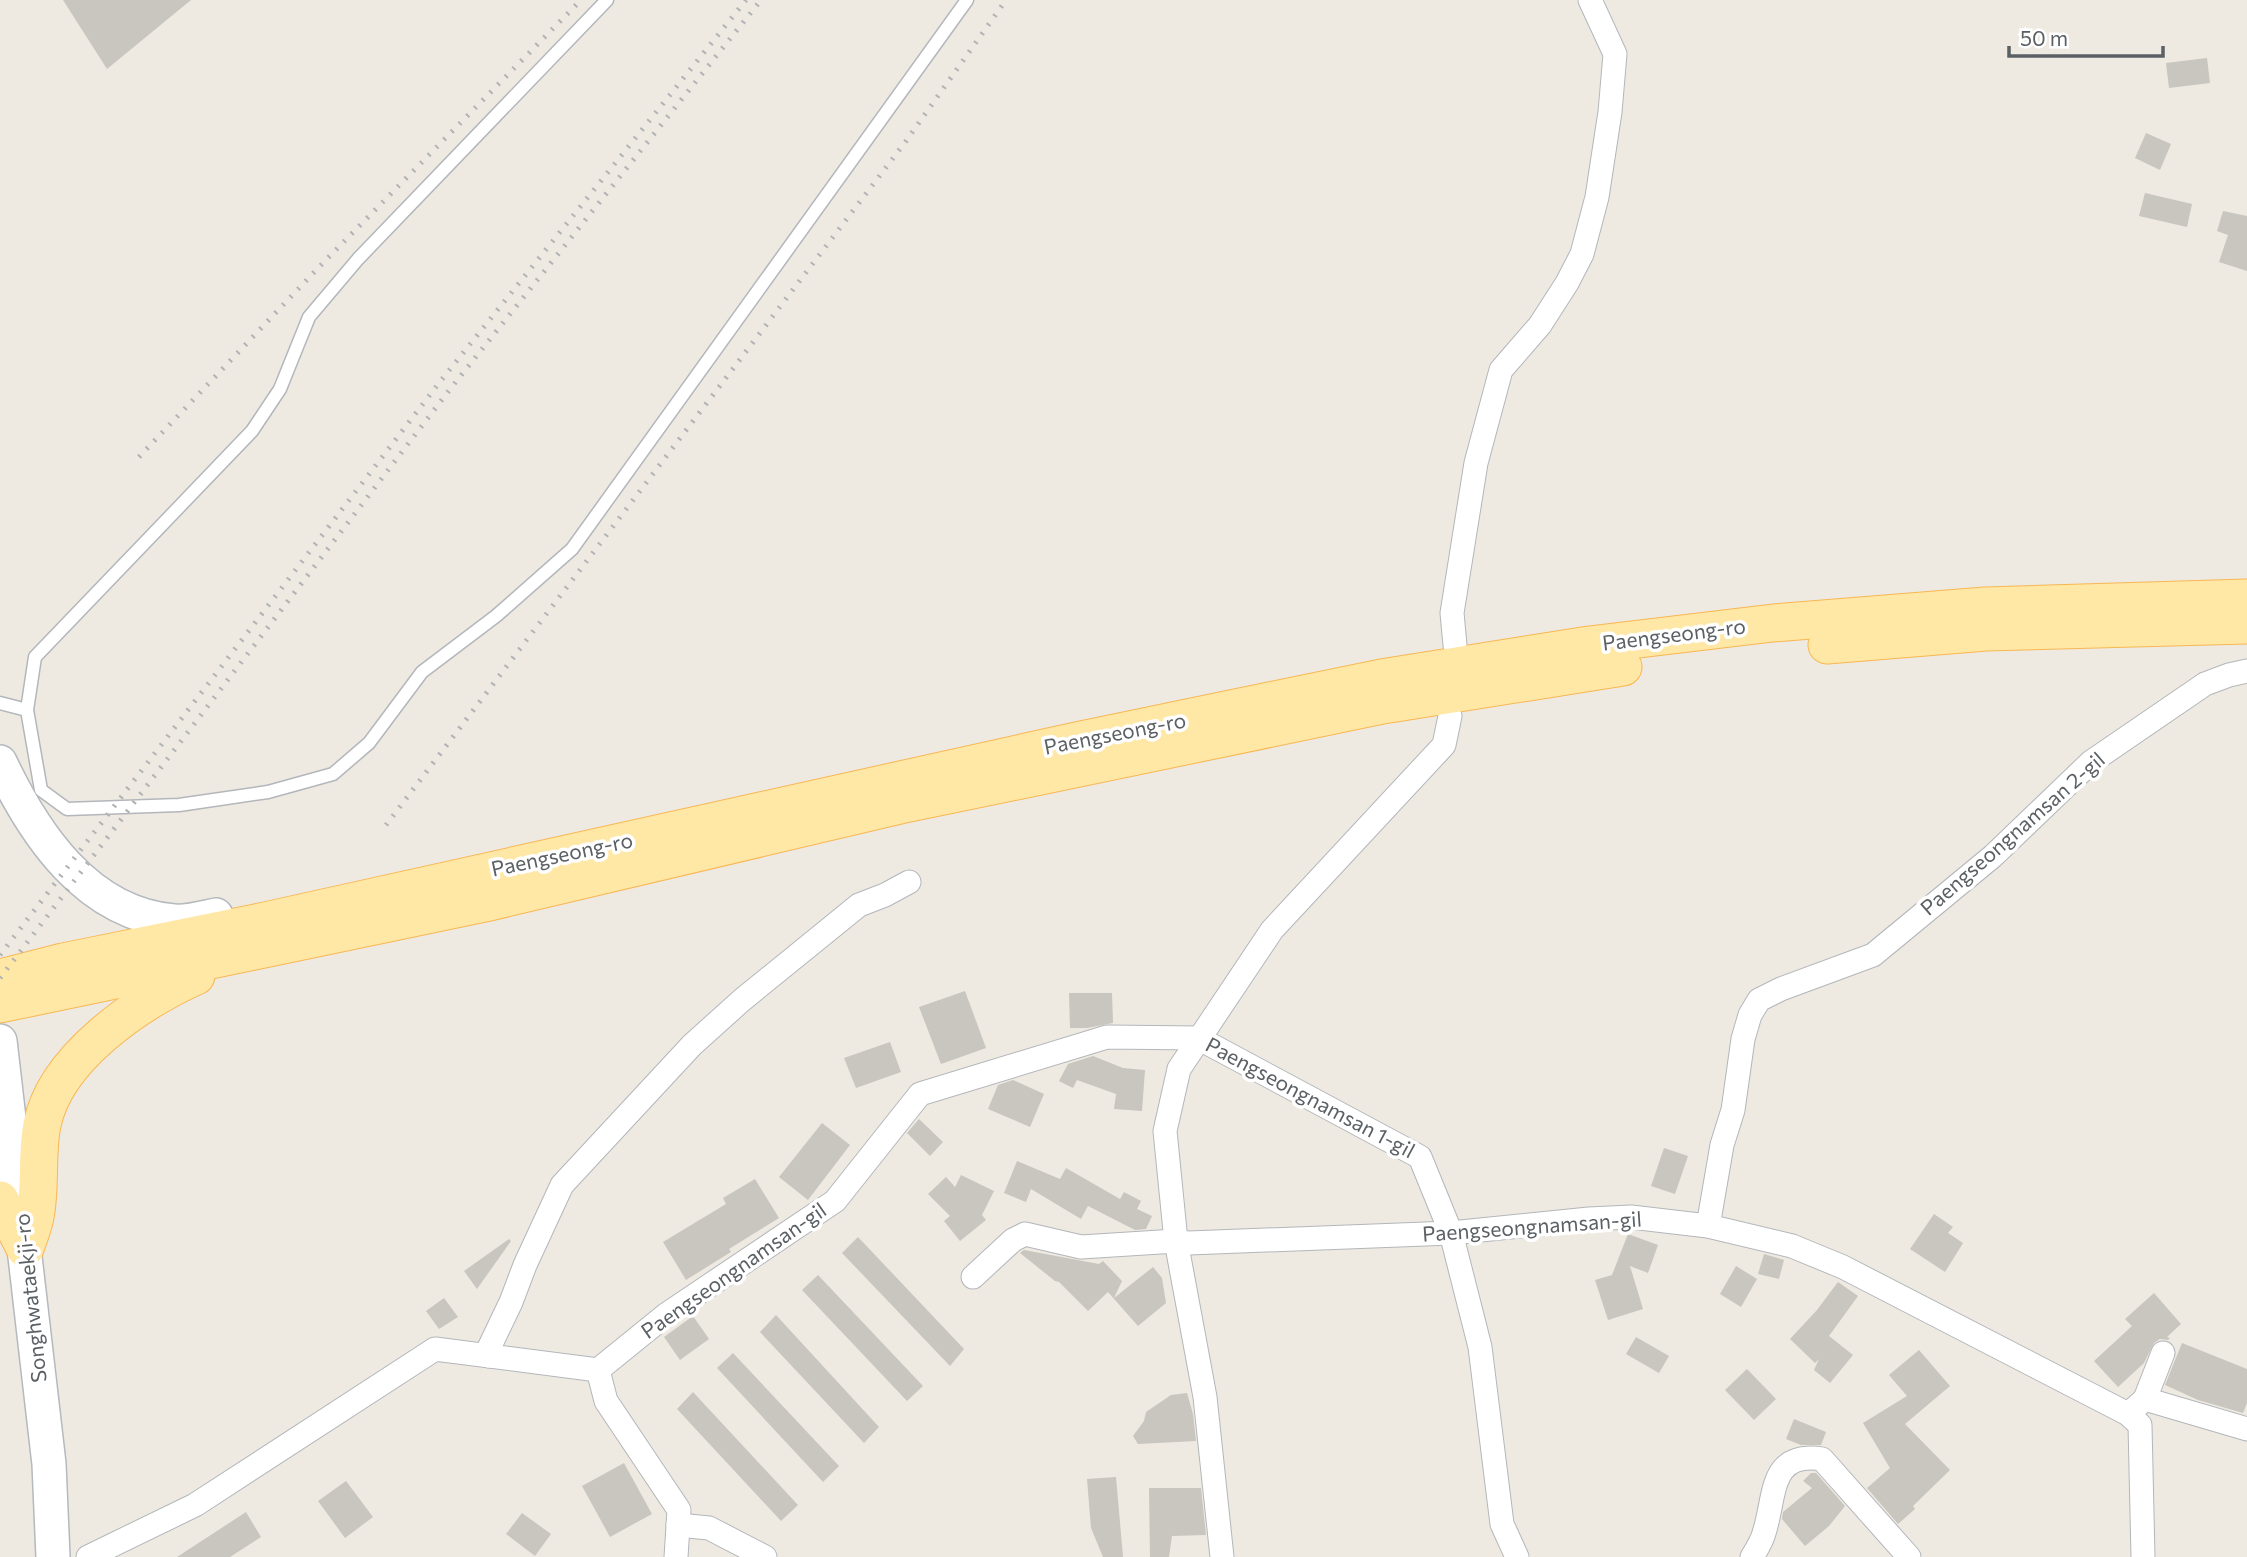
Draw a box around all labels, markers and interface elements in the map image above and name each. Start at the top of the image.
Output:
scale bar [2009,14,2163,58]
text: 50 m [2020,25,2068,50]
street label: Paengseong-ro [1601,612,1747,655]
street label: Paengseong-ro [1042,706,1188,759]
street label: Paengseongnamsan 2-gil [1915,746,2109,920]
street label: Paengseong-ro [489,826,635,881]
street label: Paengseongnamsan 1-gil [1202,1031,1420,1162]
street label: Paengseongnamsan-gil [636,1196,830,1343]
street label: Paengseongnamsan-gil [1421,1205,1643,1246]
street label: Songhwataekji-ro [8,1212,51,1384]

